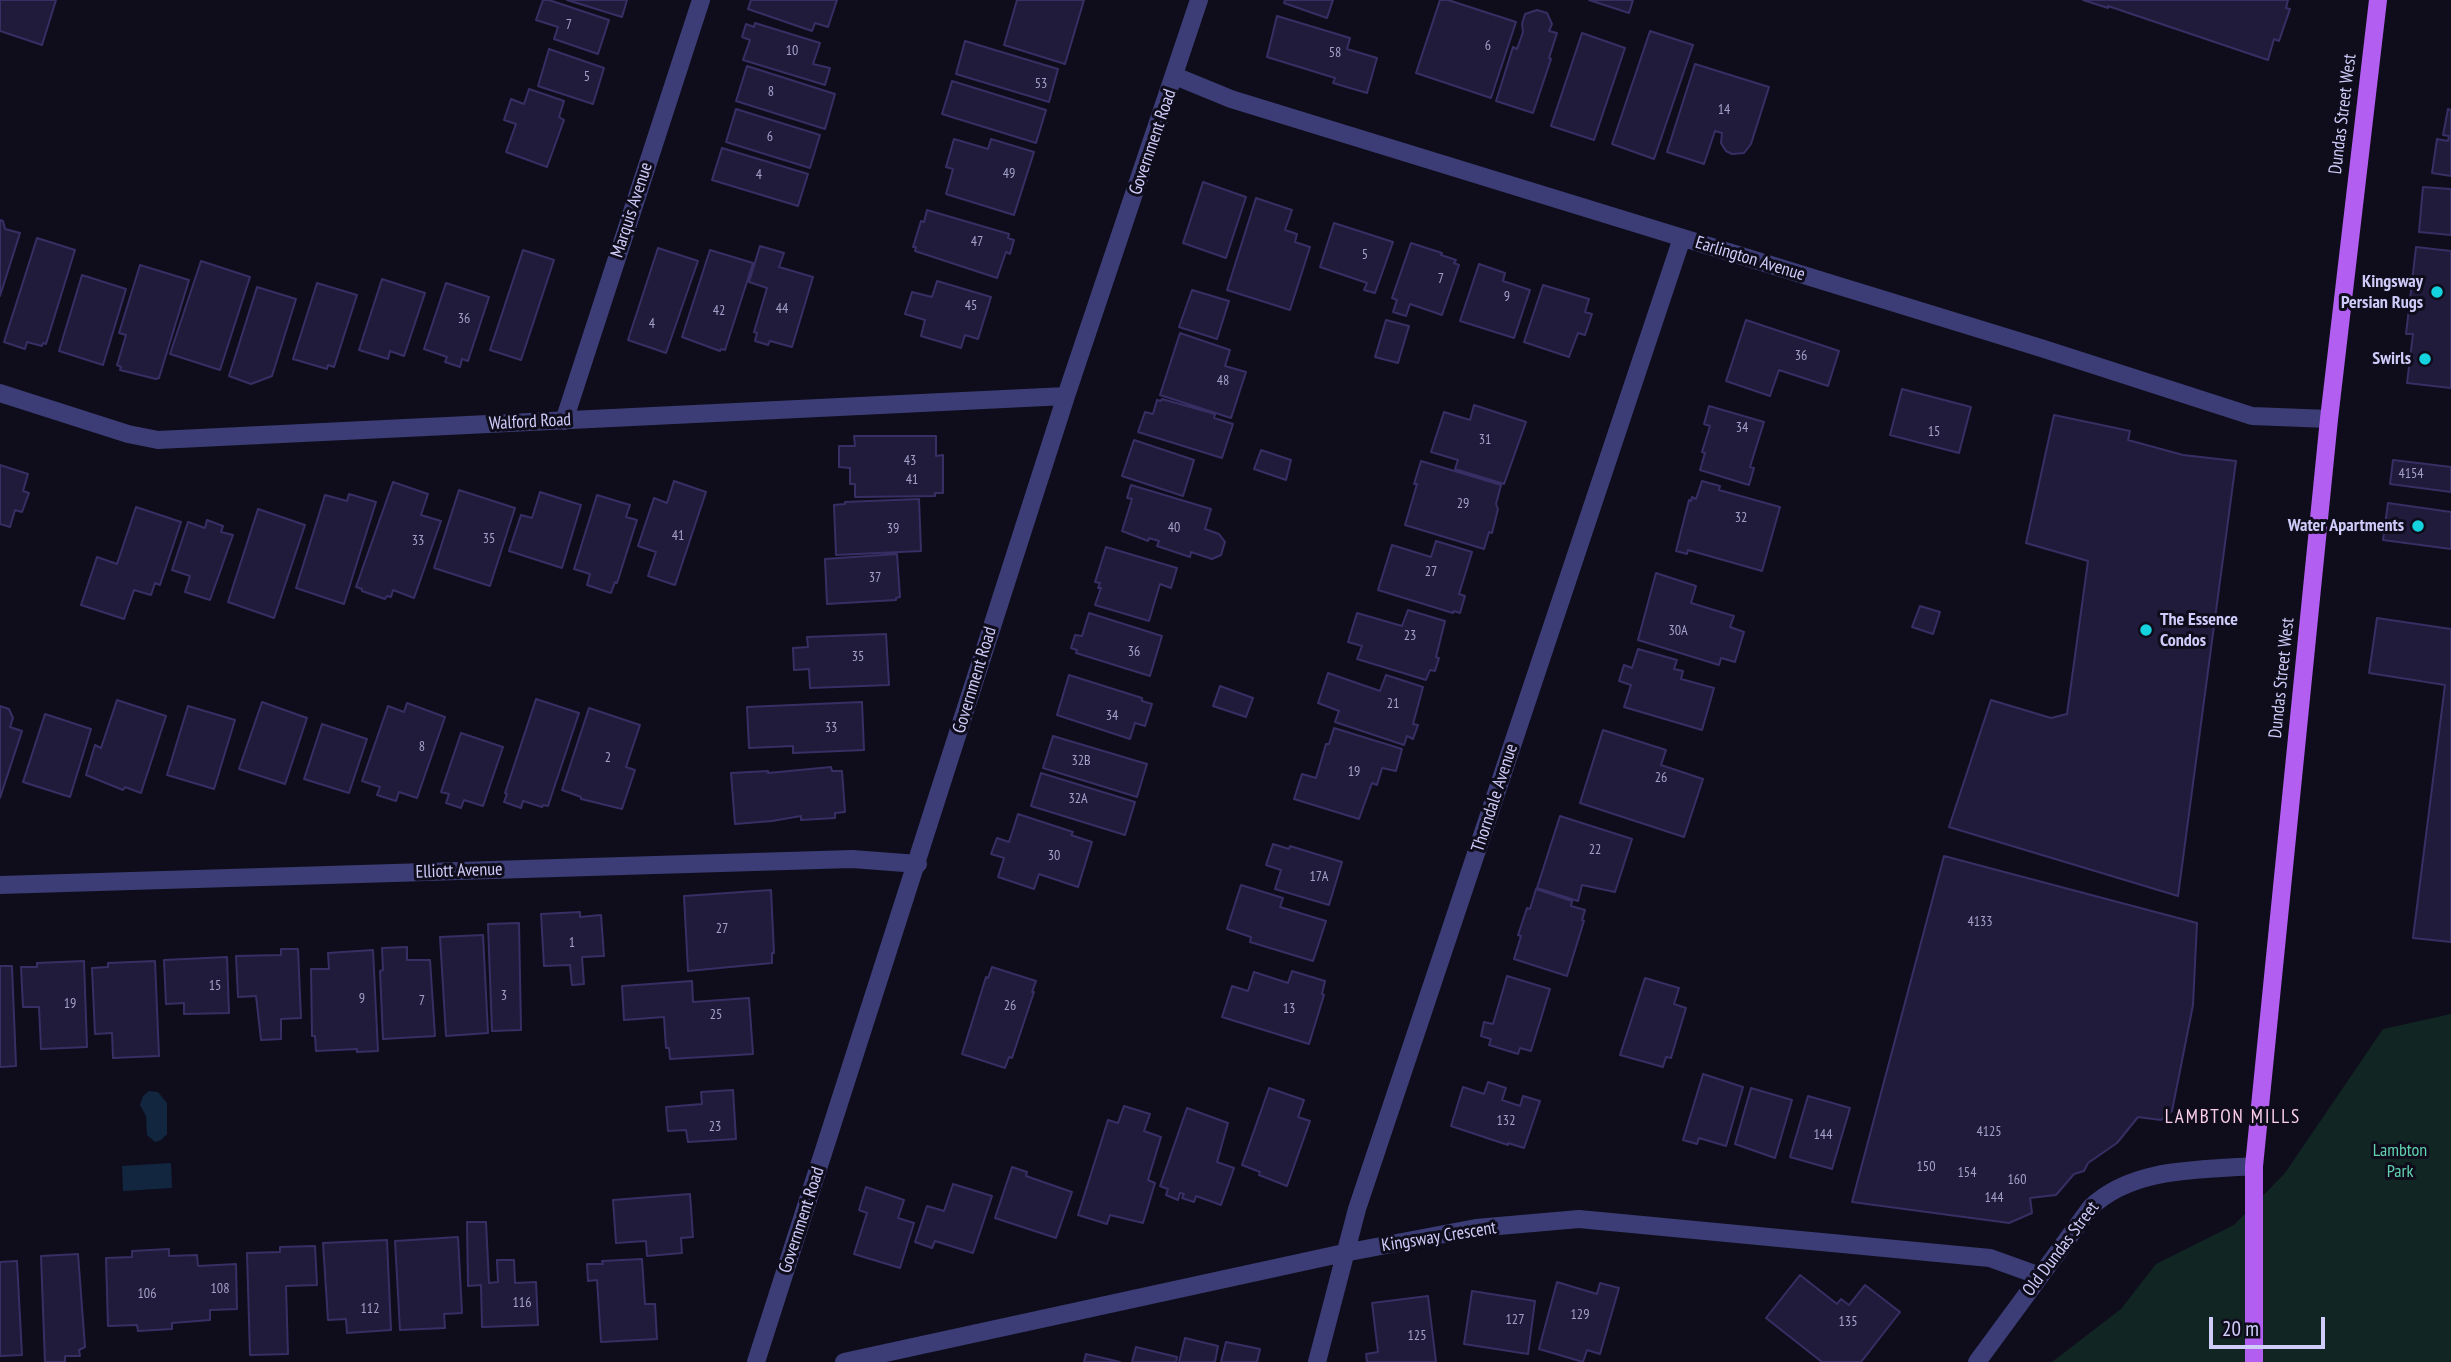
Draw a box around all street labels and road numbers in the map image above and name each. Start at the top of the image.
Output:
street label: Dundas Street West [2325,53,2361,175]
street label: Government Road [1125,86,1181,198]
street label: Marquis Avenue [607,160,657,260]
street label: Earlington Avenue [1693,232,1807,286]
street label: Walford Road [488,409,572,435]
street label: Dundas Street West [2265,617,2299,739]
street label: Government Road [949,624,1001,736]
street label: Thorndale Avenue [1467,741,1523,855]
street label: Elliott Avenue [415,859,503,883]
street label: Government Road [775,1164,829,1276]
street label: Old Dundas Street [2018,1197,2104,1301]
street label: Kingsway Crescent [1380,1217,1498,1257]

